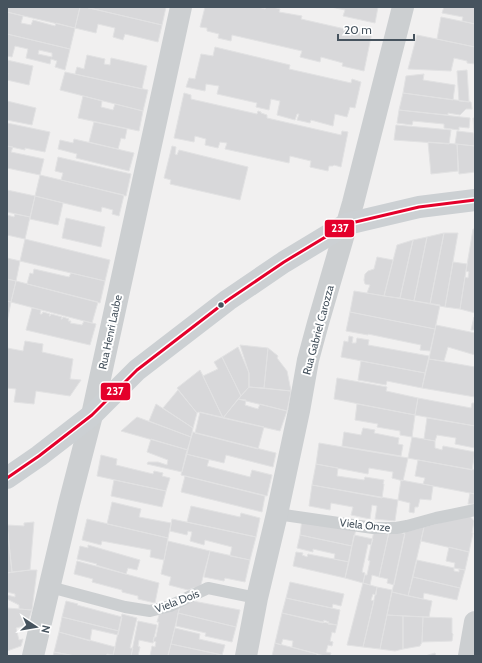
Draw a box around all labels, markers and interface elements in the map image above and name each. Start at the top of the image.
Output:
scale bar [338,16,414,42]
text: 20 m [344,22,372,37]
line badge: 237 [324,219,355,238]
text: 237 [331,221,349,235]
street label: Rua Gabriel Carozza [299,283,337,376]
street label: Rua Henri Laube [95,293,125,371]
unlabelled marker [216,300,226,310]
line badge: 237 [100,382,131,401]
text: 237 [106,384,124,398]
street label: Viela Onze [339,515,391,535]
street label: Viela Dois [153,586,202,616]
north arrow [16,607,56,647]
text: N [38,624,53,634]

